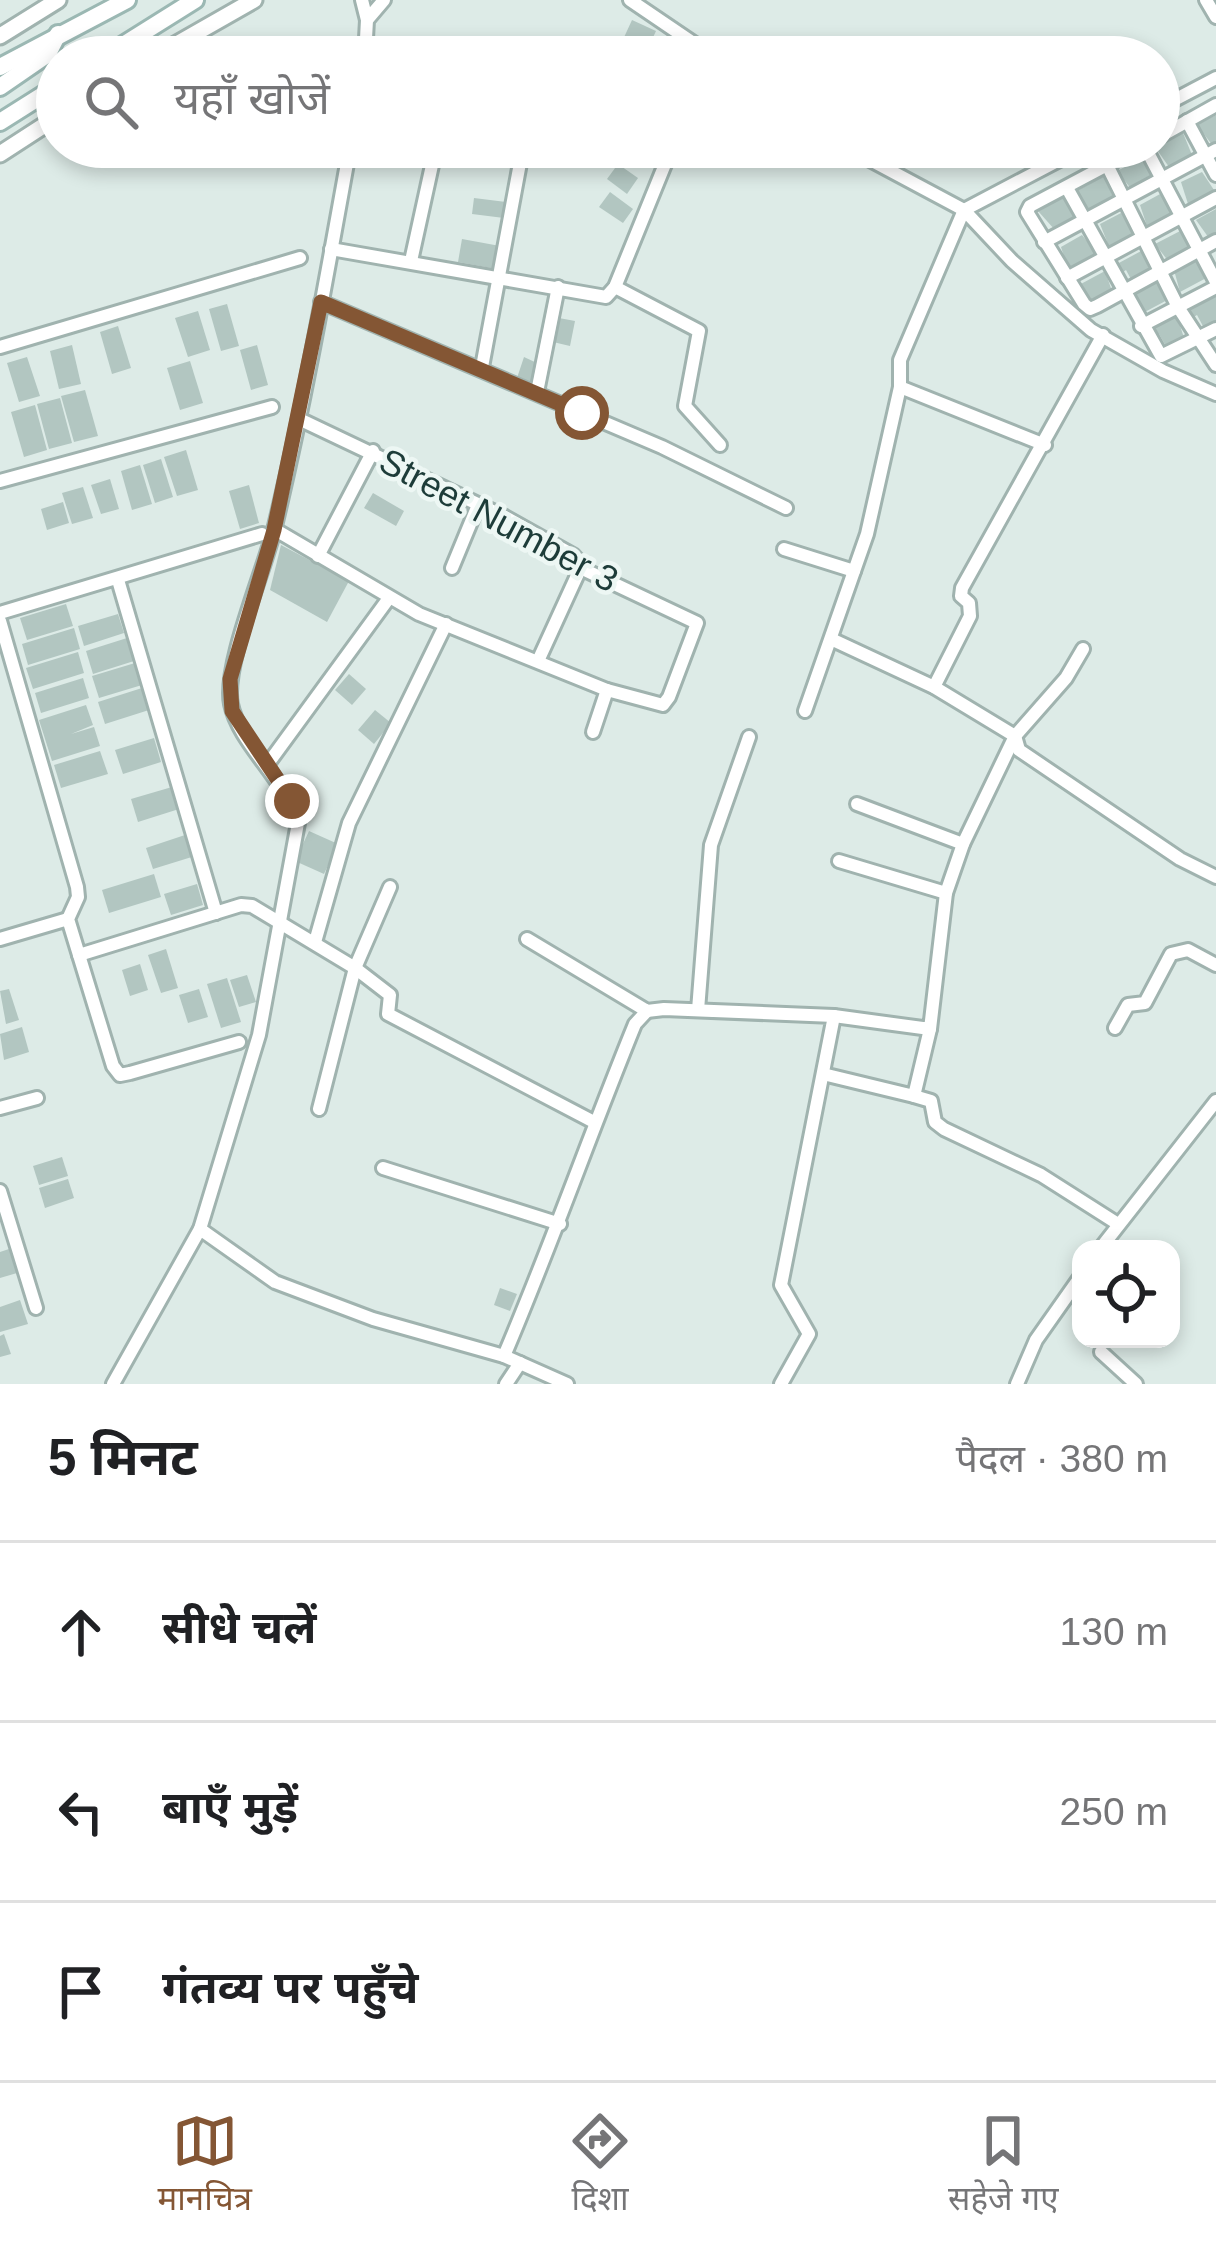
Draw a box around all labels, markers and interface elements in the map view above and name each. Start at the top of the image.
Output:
search box [36,36,1180,168]
icon: search [78,69,144,135]
text: यहाँ खोजें [174,73,330,124]
route start [555,386,609,440]
street label: Street Number 3 [373,440,625,600]
route end [265,774,319,828]
map controls [1072,1240,1180,1348]
button: locate [1072,1240,1180,1348]
text: 5 मिनट [48,1429,198,1486]
text: पैदल · 380 m [956,1437,1168,1480]
icon: ahead [48,1599,114,1665]
text: सीधे चलें [162,1602,316,1653]
text: 130 m [1060,1610,1168,1653]
icon: left [48,1779,114,1845]
text: बाएँ मुड़ें [162,1782,298,1833]
text: 250 m [1060,1790,1168,1833]
icon: arrive [48,1959,114,2025]
text: गंतव्य पर पहुँचे [162,1962,418,2013]
tab: मानचित्र [158,2108,252,2223]
tab: दिशा [567,2108,633,2223]
tab: सहेजे गए [948,2108,1058,2223]

